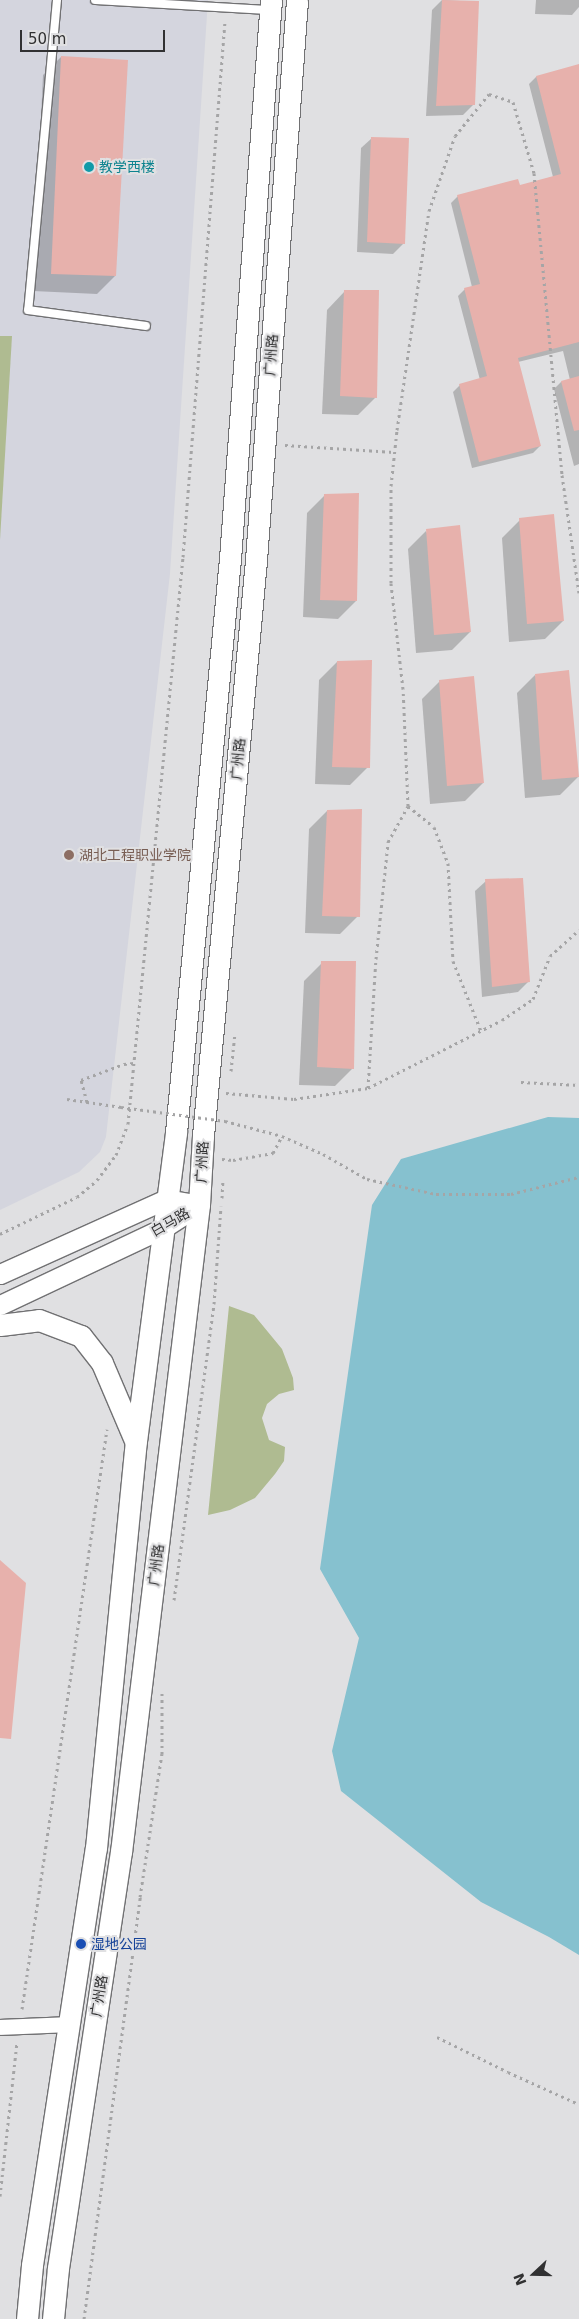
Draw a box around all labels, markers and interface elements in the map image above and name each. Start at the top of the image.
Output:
scale bar [22,20,168,52]
text: 50 m [28,30,66,48]
place label: 教学西楼 [99,159,155,175]
marker: 教学西楼 [83,161,95,173]
street label: 广州路 [261,333,281,377]
street label: 广州路 [228,737,248,781]
place label: 湖北工程职业学院 [79,847,191,863]
marker: 湖北工程职业学院 [63,849,75,861]
street label: 广州路 [193,1141,211,1183]
street label: 白马路 [148,1204,192,1240]
street label: 广州路 [145,1543,167,1587]
place label: 湿地公园 [91,1936,147,1952]
marker: 湿地公园 [75,1938,87,1950]
street label: 广州路 [87,1974,111,2018]
north arrow [509,2249,559,2299]
text: N [510,2271,530,2288]

